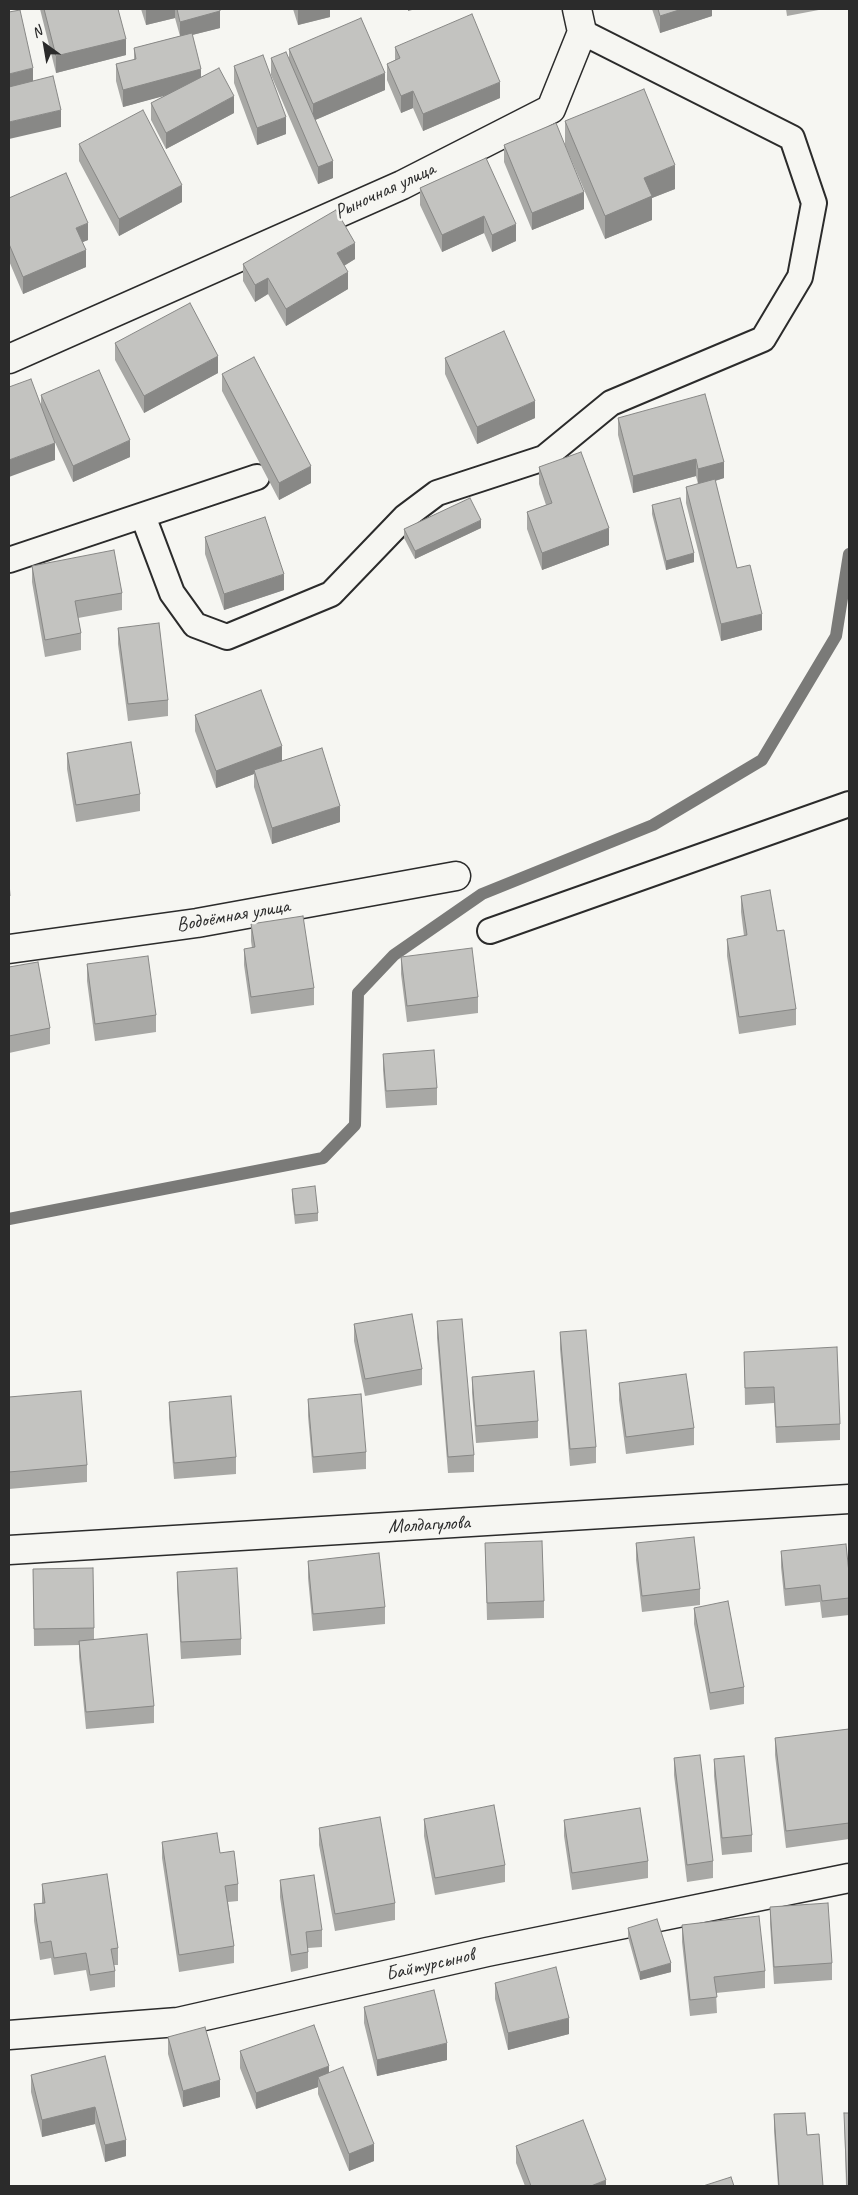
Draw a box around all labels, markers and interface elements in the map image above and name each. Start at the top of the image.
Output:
north arrow [20,20,70,70]
text: N [29,22,45,41]
street label: Рыночная улица [331,157,439,225]
street label: Водоёмная улица [174,894,292,938]
street label: Молдагулова [387,1511,471,1539]
street label: Байтурсынов [383,1943,477,1987]

